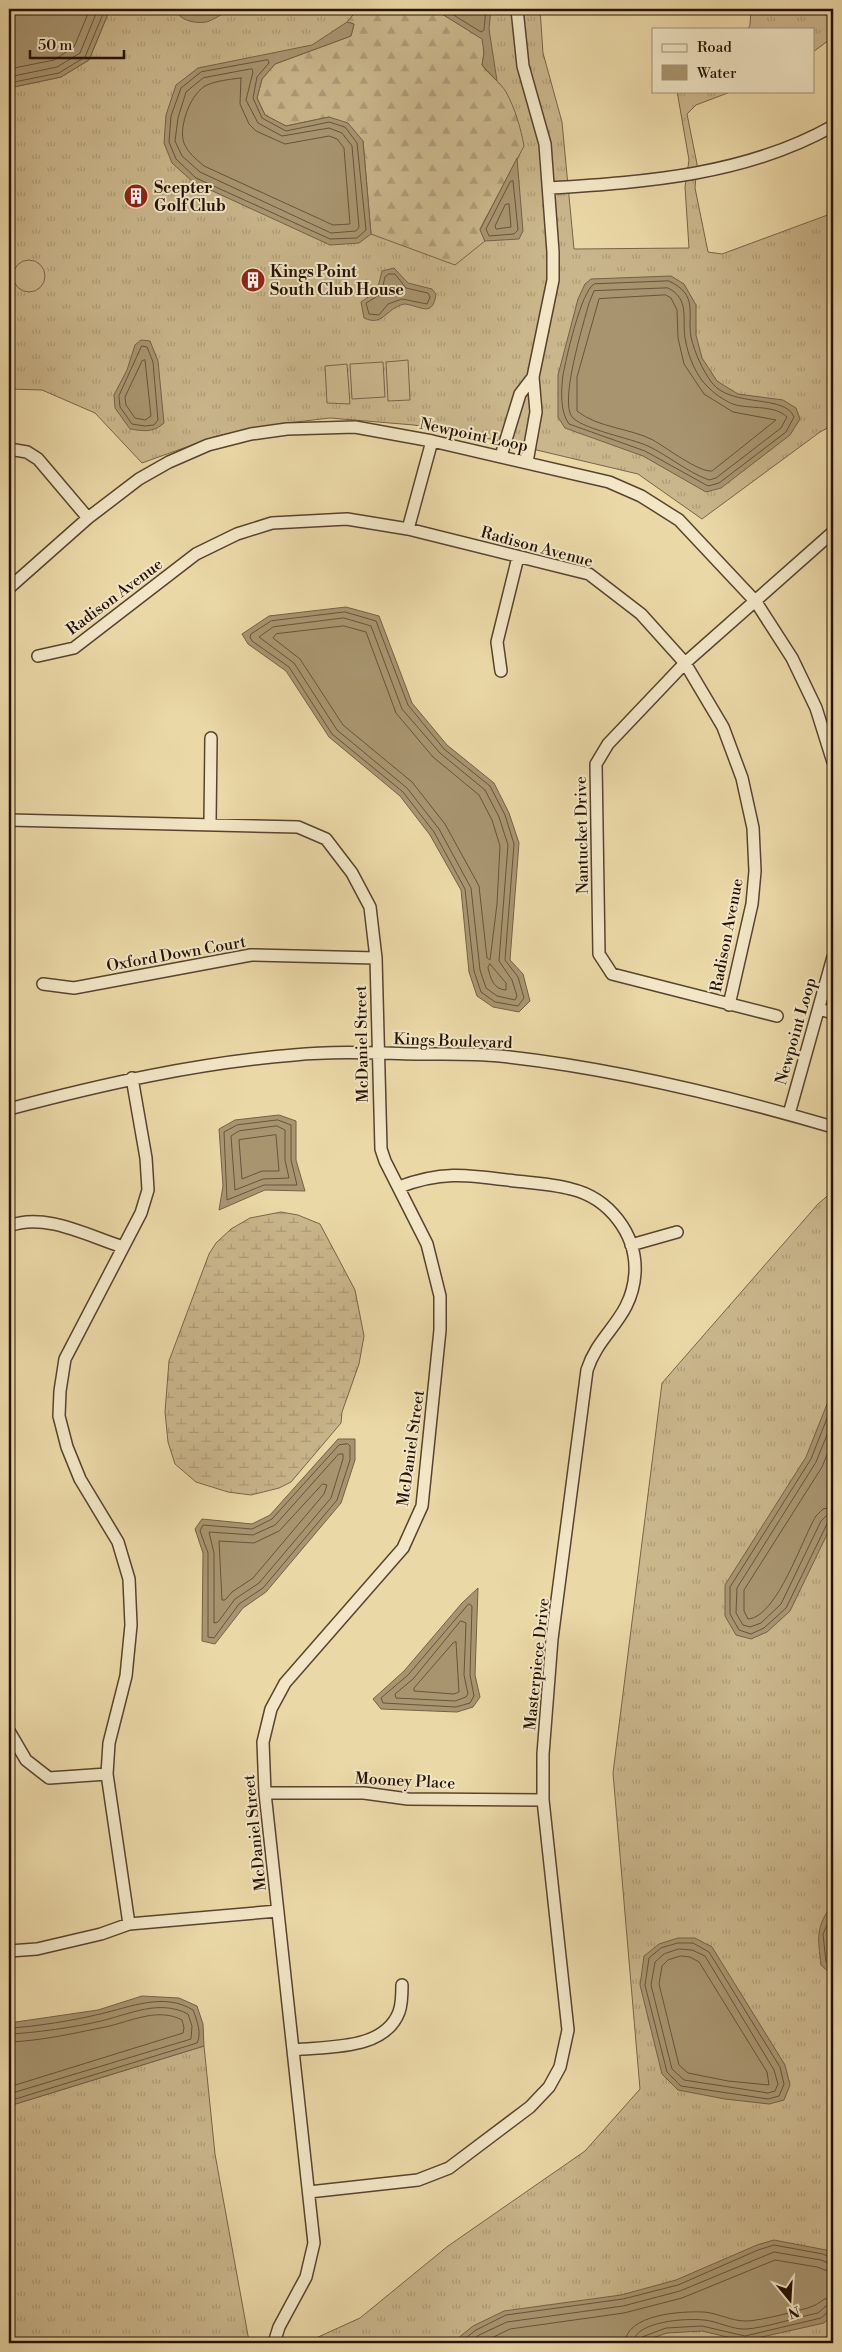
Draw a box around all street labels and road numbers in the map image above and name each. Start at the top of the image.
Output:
street label: Newpoint Loop [418,414,530,456]
street label: Radison Avenue [478,522,595,572]
street label: Radison Avenue [62,554,167,640]
street label: Nantucket Drive [571,776,593,894]
street label: Radison Avenue [706,877,748,994]
street label: Oxford Down Court [105,932,248,976]
street label: Newpoint Loop [771,975,821,1087]
street label: McDaniel Street [351,985,373,1103]
street label: Kings Boulevard [393,1029,513,1053]
street label: McDaniel Street [393,1388,429,1508]
street label: Masterpiece Drive [520,1597,554,1731]
street label: Mooney Place [354,1768,456,1794]
street label: McDaniel Street [239,1773,271,1892]

